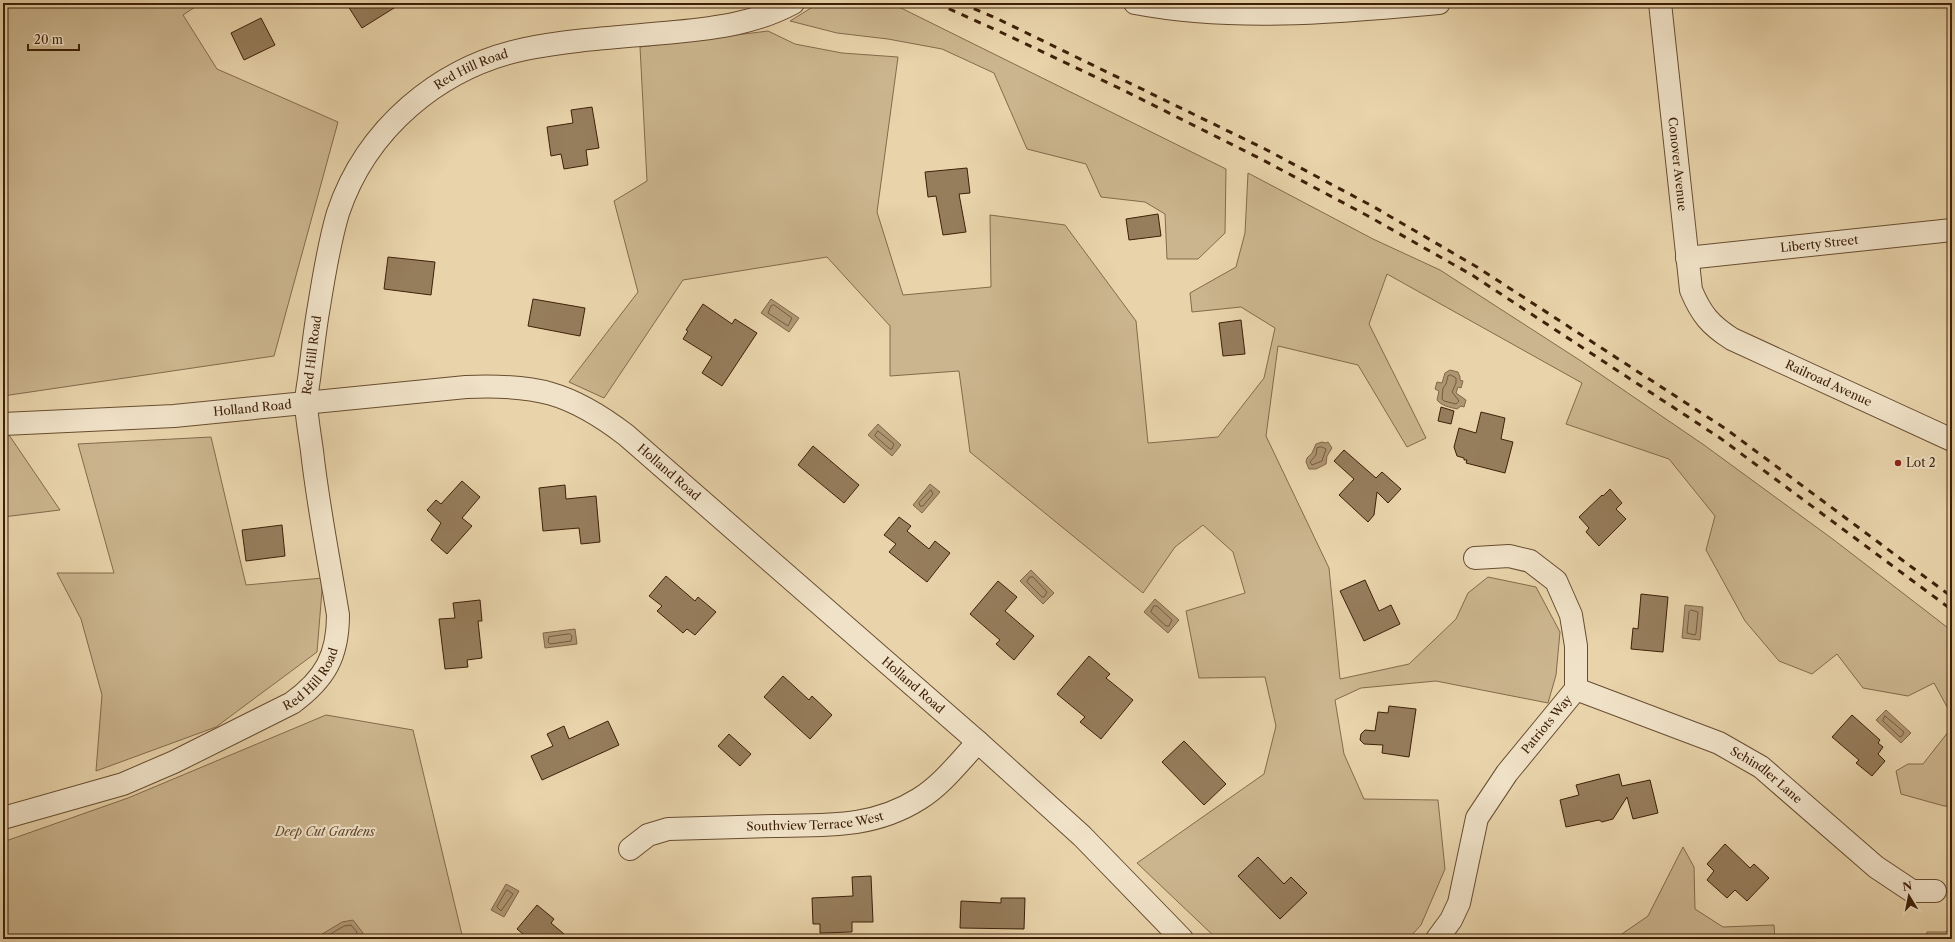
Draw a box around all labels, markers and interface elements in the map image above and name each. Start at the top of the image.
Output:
scale bar [28,26,79,52]
text: 20 m [34,32,63,47]
street label: Red Hill Road [431,45,510,93]
street label: Conover Avenue [1665,116,1690,212]
street label: Liberty Street [1779,232,1860,255]
street label: Red Hill Road [299,314,324,396]
street label: Railroad Avenue [1783,356,1875,409]
street label: Holland Road [213,396,293,419]
street label: Holland Road [634,440,704,504]
place label: Lot 2 [1906,455,1936,470]
marker: Lot 2 [1893,458,1903,468]
street label: Red Hill Road [280,645,341,713]
street label: Holland Road [879,653,948,717]
street label: Patriots Way [1518,692,1575,757]
street label: Schindler Lane [1728,743,1806,807]
street label: Southview Terrace West [746,808,886,834]
park label: Deep Cut Gardens [274,824,376,839]
north arrow [1889,876,1929,916]
text: N [1901,878,1914,894]

